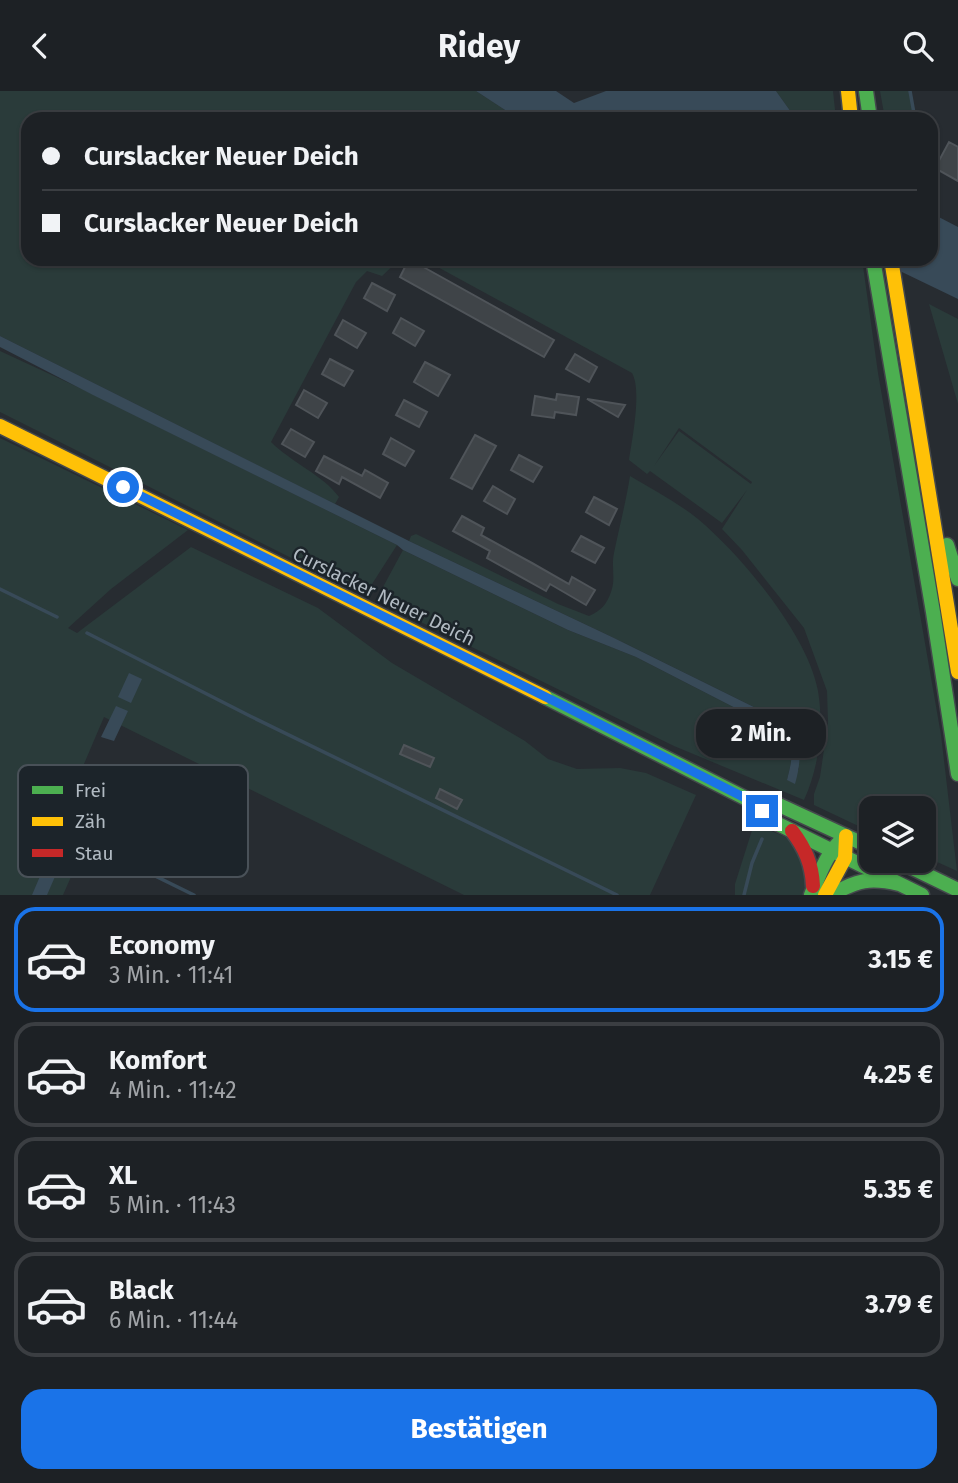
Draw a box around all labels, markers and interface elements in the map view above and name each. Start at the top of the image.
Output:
icon: back [21,27,59,65]
text: Ridey [438,27,520,65]
icon: search [899,27,937,65]
text: Curslacker Neuer Deich [84,141,359,172]
text: Curslacker Neuer Deich [84,208,359,239]
route start [107,471,139,503]
street label: Curslacker Neuer Deich [289,542,479,651]
callout: 2 Min. [697,709,827,759]
text: 2 Min. [731,719,791,747]
legend [18,765,248,877]
text: Frei [75,779,106,802]
route end [746,795,778,827]
map controls [859,796,936,873]
button: layers [859,796,936,873]
text: Zäh [75,810,106,833]
text: Stau [75,842,113,865]
icon: car [25,928,88,991]
text: Economy [109,930,215,961]
text: 3.15 € [868,944,933,975]
text: 3 Min. · 11:41 [109,961,234,989]
icon: car [25,1043,88,1106]
text: Komfort [109,1045,207,1076]
text: 4.25 € [863,1059,933,1090]
text: 4 Min. · 11:42 [109,1076,237,1104]
icon: car [25,1158,88,1221]
text: XL [109,1160,137,1191]
text: 5.35 € [863,1174,933,1205]
text: 5 Min. · 11:43 [109,1191,236,1219]
icon: car [25,1273,88,1336]
text: Black [109,1275,174,1306]
text: 3.79 € [865,1289,933,1320]
text: 6 Min. · 11:44 [109,1306,238,1334]
button: Bestätigen [21,1389,937,1469]

